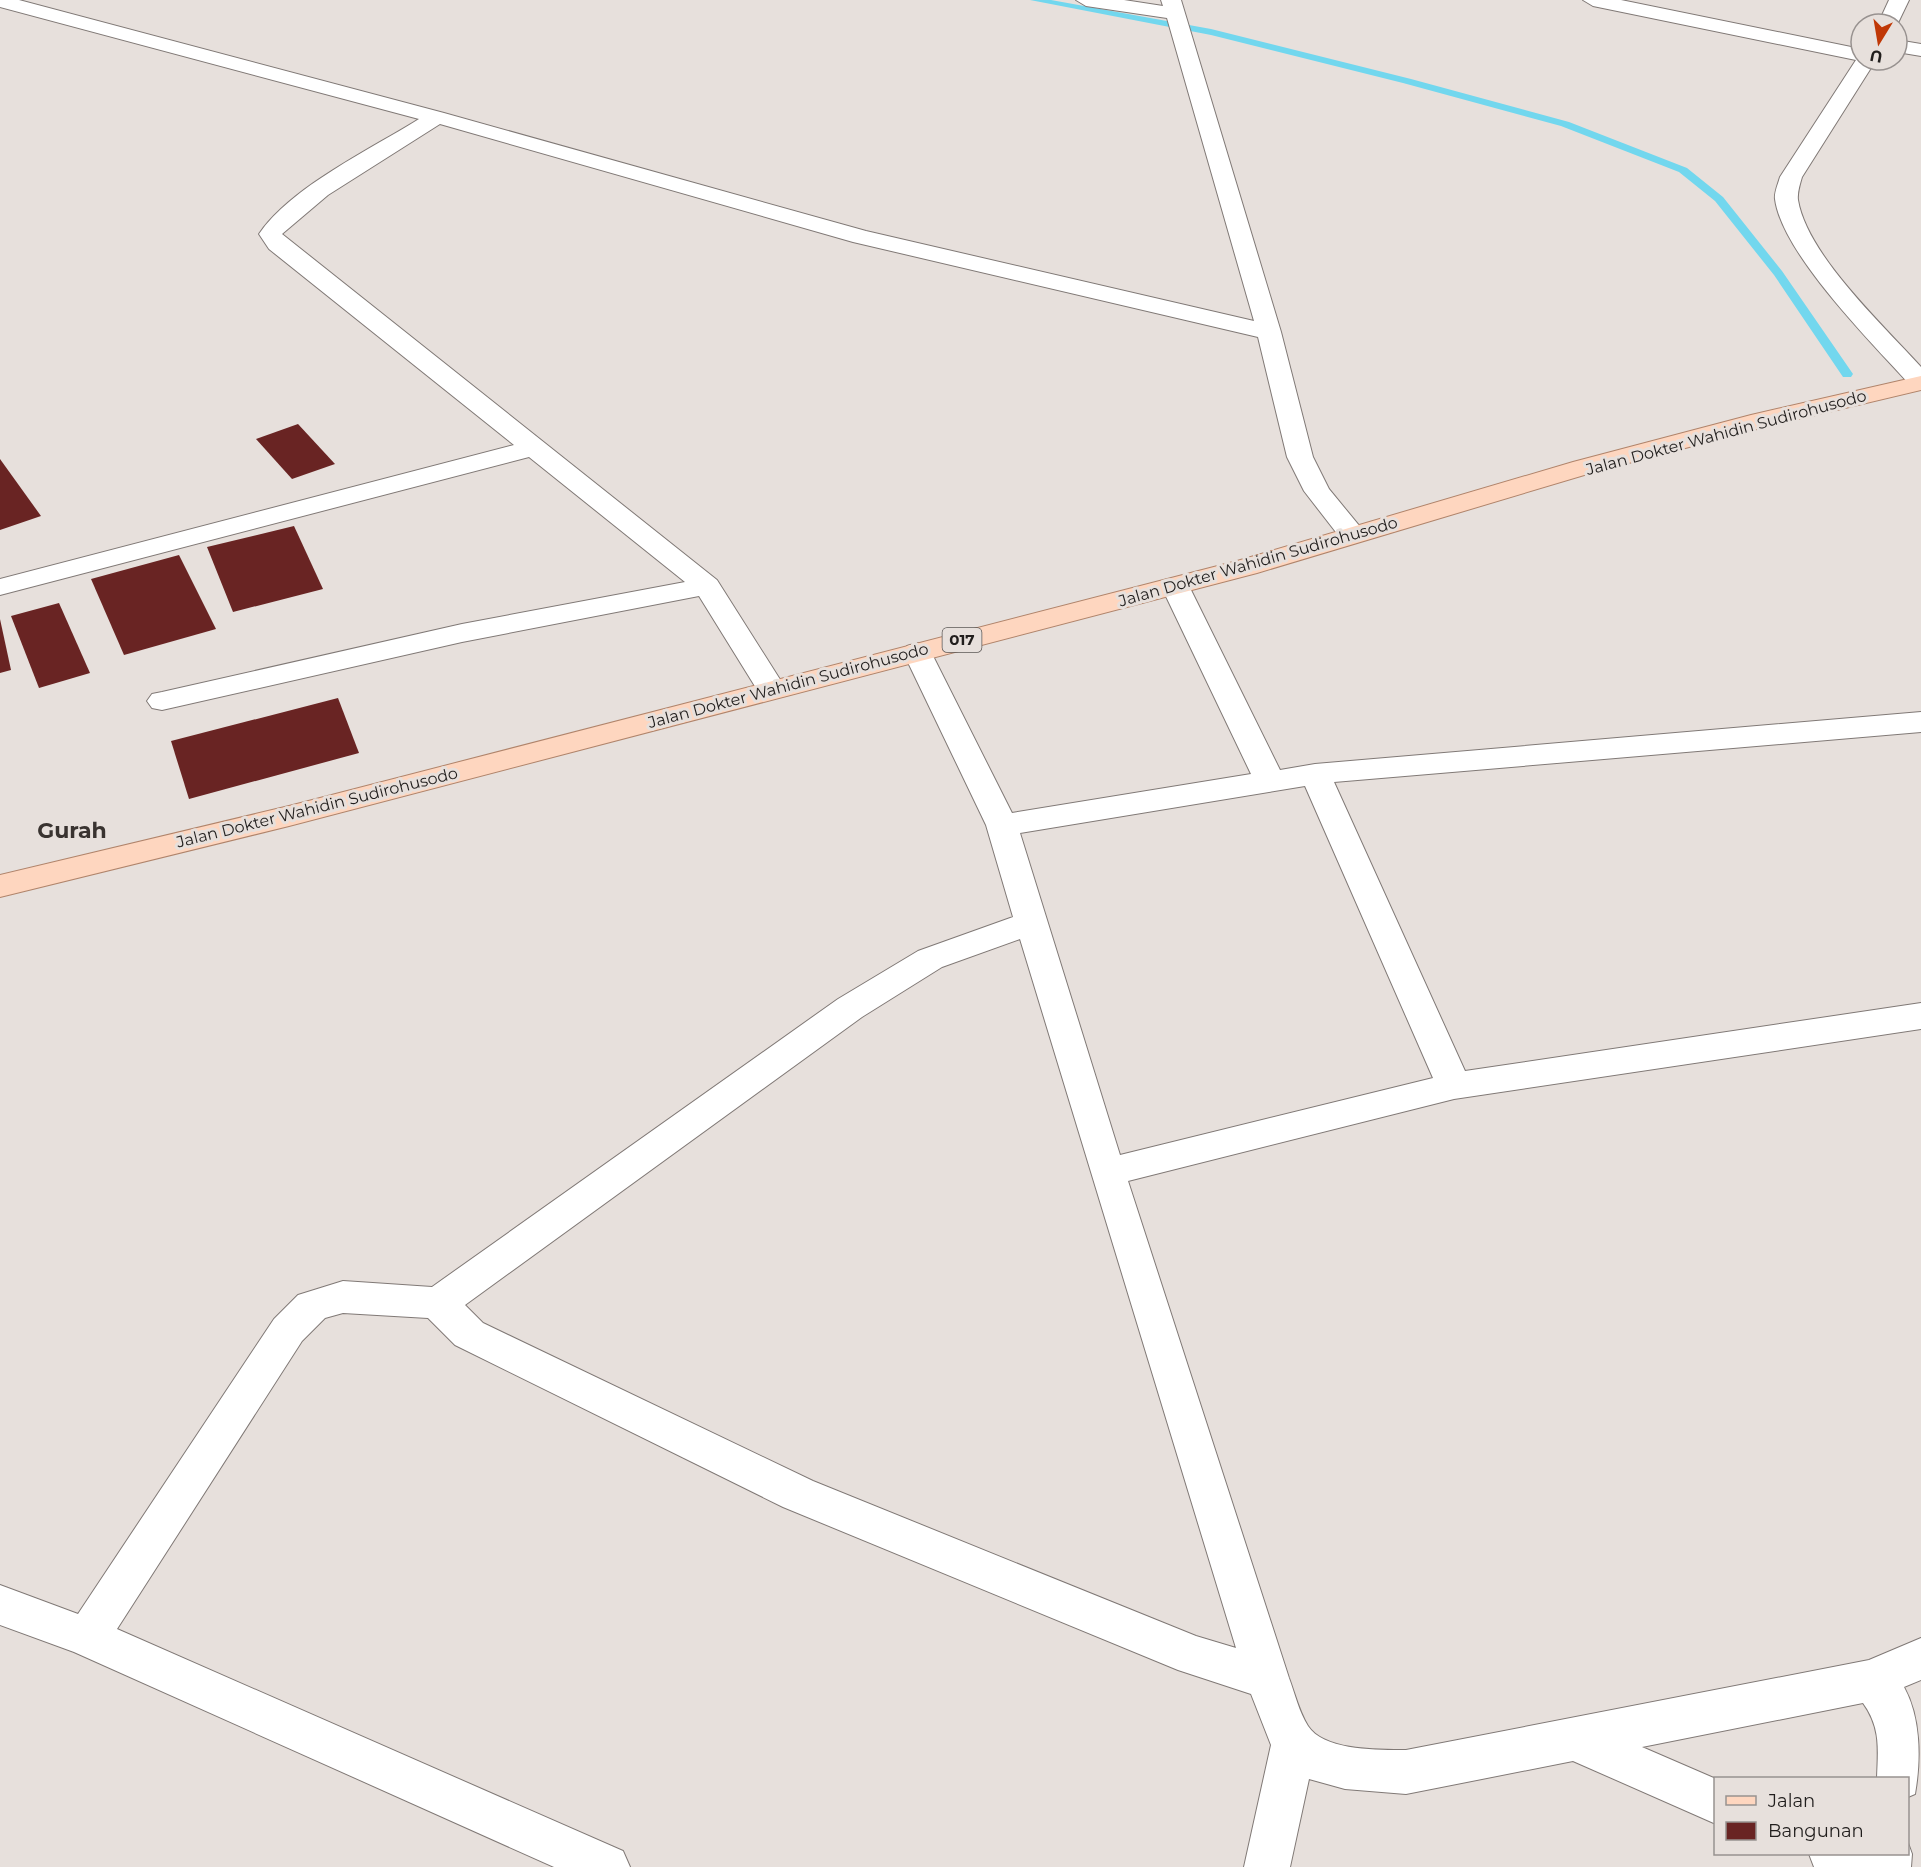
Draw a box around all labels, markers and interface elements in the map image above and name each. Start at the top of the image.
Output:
north arrow [1849,12,1909,72]
text: U [1868,46,1884,67]
street label: Jalan Dokter Wahidin Sudirohusodo [1583,386,1868,479]
street label: Jalan Dokter Wahidin Sudirohusodo [1115,512,1400,611]
road number: 017 [942,628,982,652]
street label: Jalan Dokter Wahidin Sudirohusodo [645,639,930,732]
street label: Jalan Dokter Wahidin Sudirohusodo [173,763,460,852]
district label: Gurah [37,817,107,844]
legend [1714,1777,1909,1855]
text: Jalan [1767,1790,1815,1812]
text: Bangunan [1768,1820,1864,1842]

